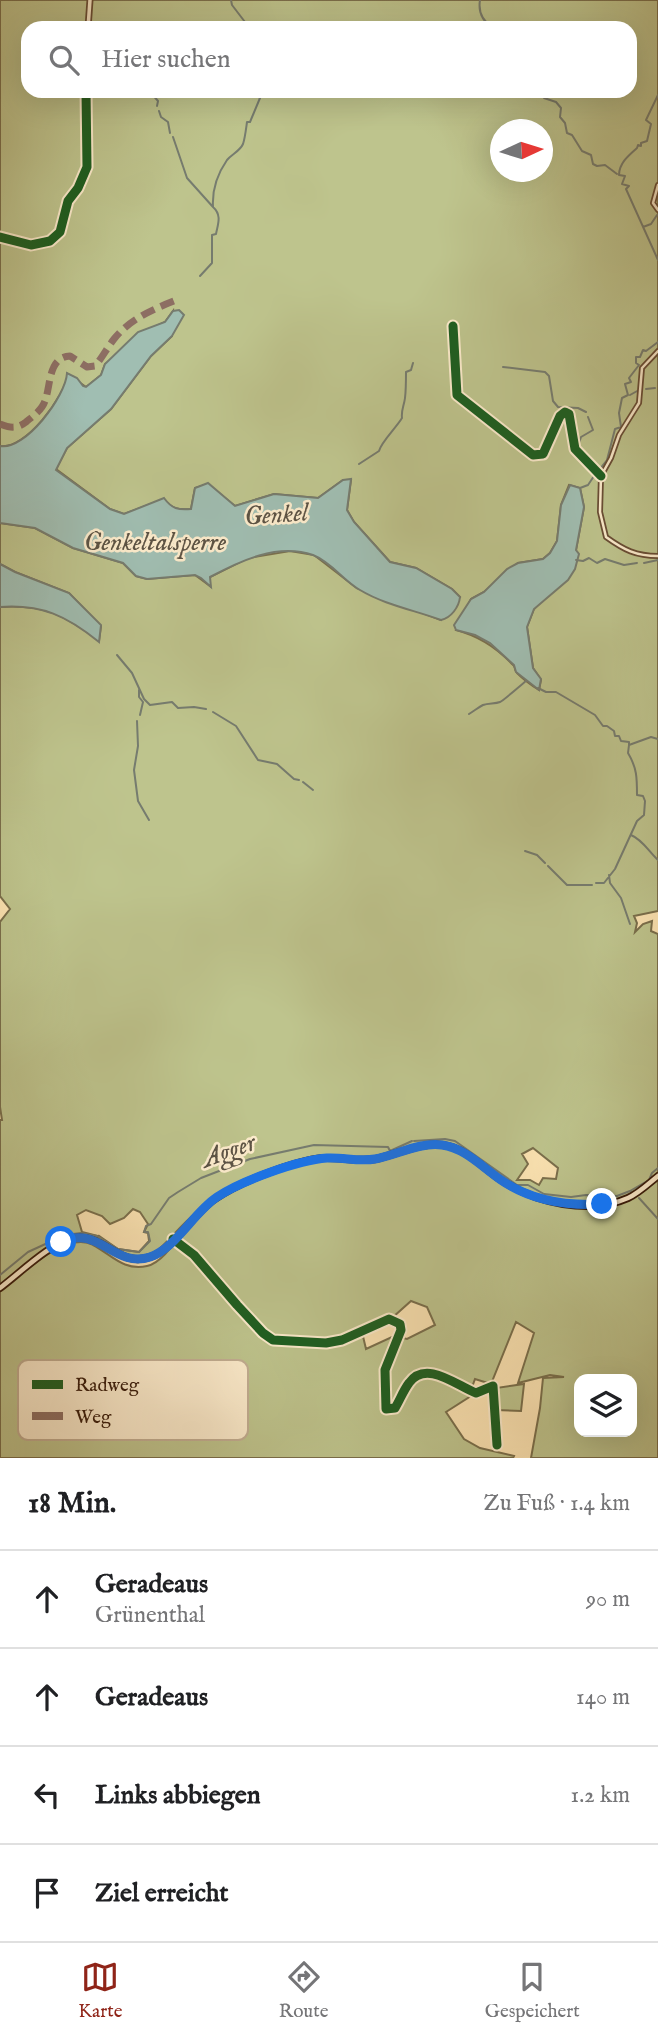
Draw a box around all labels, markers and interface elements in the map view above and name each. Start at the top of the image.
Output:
search box [21,21,637,98]
icon: search [45,41,83,79]
text: Hier suchen [101,43,231,76]
north arrow [490,119,553,182]
water label: Genkel [243,496,311,534]
water label: Genkeltalsperre [84,526,227,559]
water label: Agger [195,1126,262,1178]
route end [586,1188,617,1219]
route start [45,1226,76,1257]
legend [18,1360,248,1440]
text: Radweg [75,1374,140,1398]
map controls [574,1374,637,1437]
button: layers [574,1374,637,1437]
text: Weg [75,1406,112,1430]
text: 18 Min. [28,1485,116,1523]
text: Zu Fuß · 1.4 km [484,1489,630,1518]
text: Geradeaus [95,1568,208,1601]
icon: ahead [28,1580,66,1618]
text: 90 m [586,1585,630,1614]
text: Grünenthal [95,1601,205,1630]
icon: ahead [28,1678,66,1716]
text: Geradeaus [95,1681,208,1714]
text: 140 m [576,1683,630,1712]
icon: left [28,1776,66,1814]
text: Links abbiegen [95,1779,261,1812]
text: 1.2 km [571,1781,630,1810]
icon: arrive [28,1874,66,1912]
text: Ziel erreicht [95,1877,228,1910]
tab: Karte [78,1958,122,2024]
tab: Route [279,1958,328,2024]
tab: Gespeichert [485,1958,580,2024]

